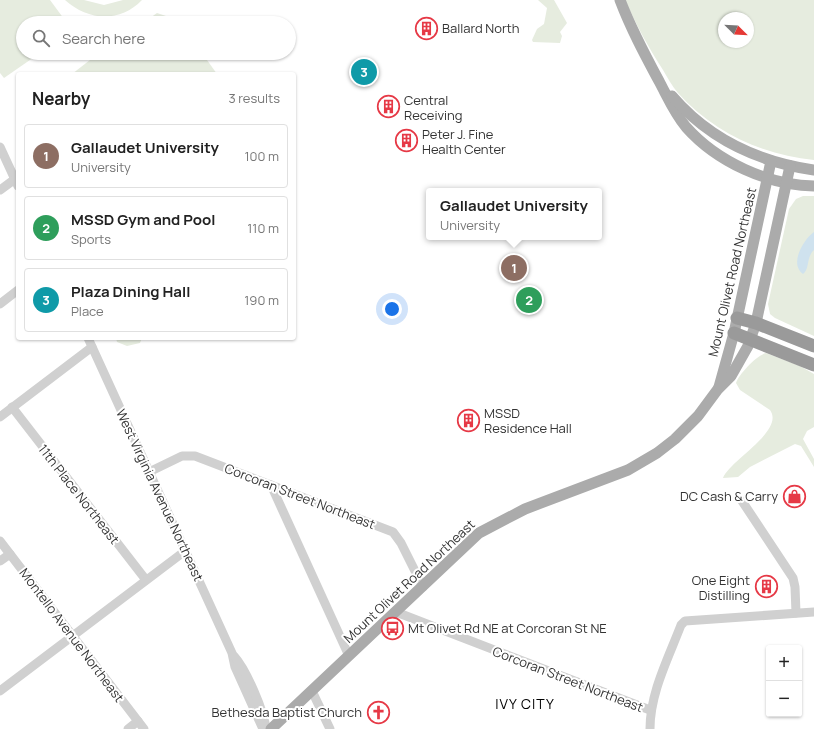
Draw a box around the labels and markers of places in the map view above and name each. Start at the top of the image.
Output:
building icon: Ballard North [414,15,440,41]
place label: Ballard North [442,19,520,37]
pin: 3 [351,57,377,87]
place label: Central Receiving [404,91,463,124]
building icon: Central Receiving [376,94,402,120]
place label: Peter J. Fine Health Center [422,125,506,158]
building icon: Peter J. Fine Health Center [394,128,420,154]
pin: 1 [501,253,527,283]
pin: 2 [516,285,542,315]
place label: MSSD Residence Hall [484,404,572,437]
building icon: MSSD Residence Hall [455,407,481,433]
shop icon: DC Cash & Carry [781,483,807,509]
place label: DC Cash & Carry [680,487,778,505]
place label: One Eight Distilling [692,571,750,604]
building icon: One Eight Distilling [753,574,779,600]
bus stop icon: Mt Olivet Rd NE at Corcoran St NE [380,615,406,641]
place label: Mt Olivet Rd NE at Corcoran St NE [408,619,607,637]
church icon: Bethesda Baptist Church [365,699,391,725]
place label: Bethesda Baptist Church [212,703,362,721]

